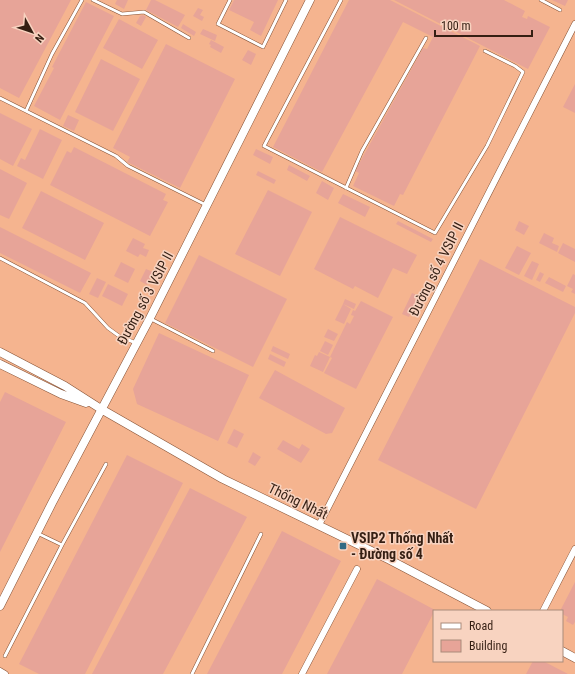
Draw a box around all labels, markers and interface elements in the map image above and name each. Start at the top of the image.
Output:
north arrow [12,12,52,52]
scale bar [435,12,532,38]
text: 100 m [441,19,471,33]
text: N [32,31,46,45]
street label: Đường số 4 VSIP II [405,219,467,319]
street label: Đường số 3 VSIP II [114,249,176,347]
street label: Thống Nhất [266,480,330,522]
place label: VSIP2 Thống Nhất - Đường số 4 [351,530,453,562]
marker: VSIP2 Thống Nhất - Đường số 4 [338,541,348,551]
legend [433,610,563,662]
text: Road [469,619,493,633]
text: Building [469,639,507,653]

